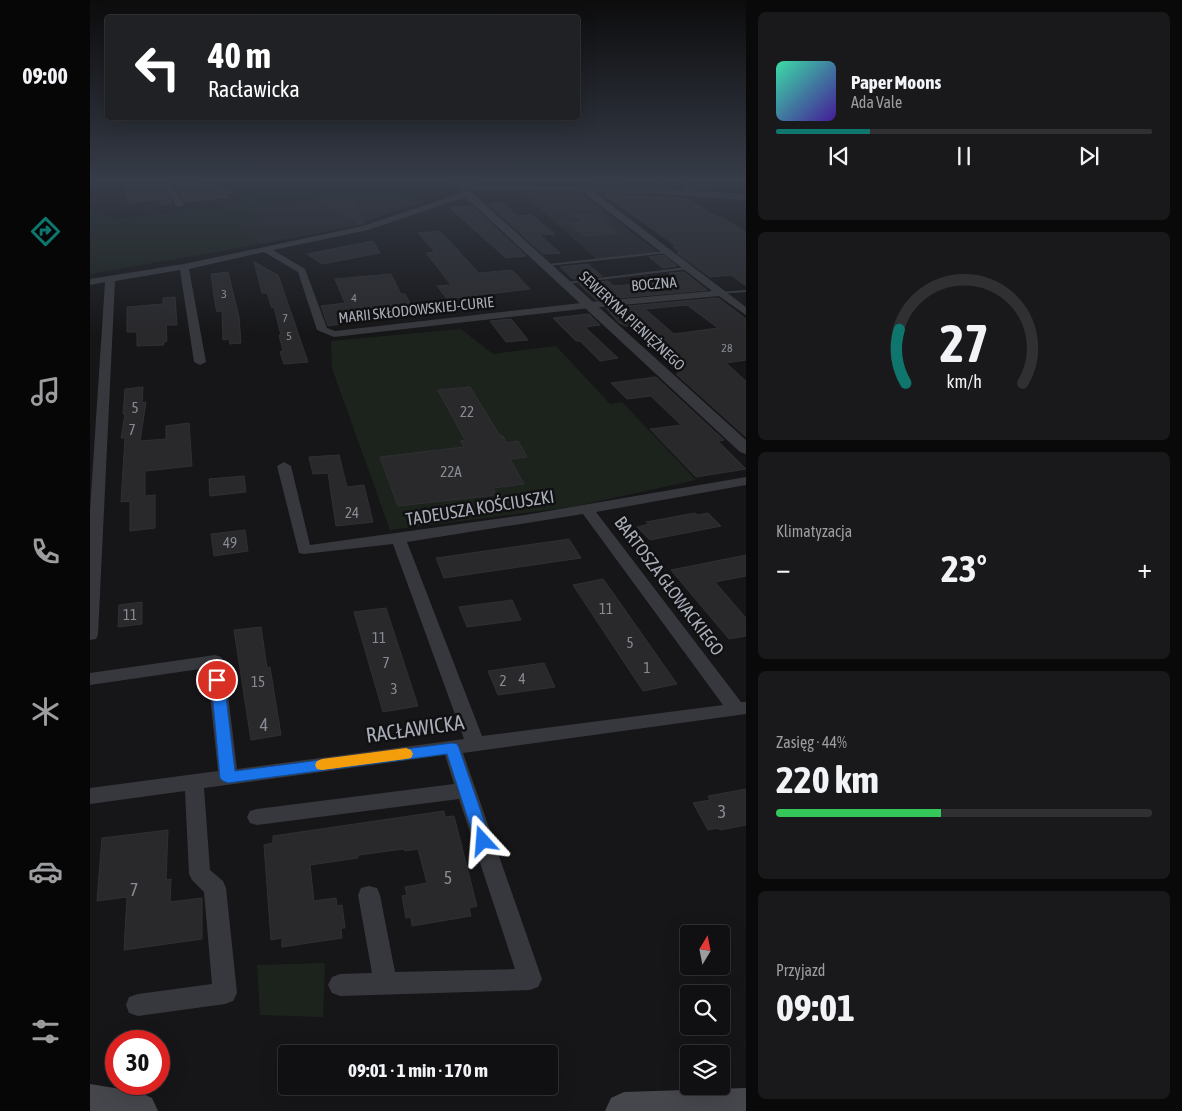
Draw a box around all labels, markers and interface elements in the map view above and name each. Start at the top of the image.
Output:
icon: left [125,35,190,100]
text: 40 m [208,35,271,75]
text: 09:00 [22,63,68,89]
text: Paper Moons [851,71,941,93]
text: Racławicka [208,76,300,102]
text: Ada Vale [851,93,902,111]
icon: previous [825,142,853,170]
icon: pause [950,142,978,170]
icon: next [1075,142,1103,170]
icon: directions [28,214,63,249]
street label: SEWERYNA PIENIĘŻNEGO [576,268,689,374]
street label: BOCZNA [631,273,678,294]
house number: 3 [221,287,227,301]
house number: 4 [351,291,357,305]
street label: MARII SKŁODOWSKIEJ-CURIE [337,293,495,326]
house number: 7 [282,311,288,325]
text: 27 [940,313,988,373]
house number: 5 [286,329,292,343]
house number: 28 [721,341,733,355]
text: km/h [946,371,982,392]
icon: music [28,374,63,409]
house number: 5 [131,399,139,416]
house number: 22 [460,403,474,420]
house number: 7 [128,421,136,438]
house number: 22A [440,463,462,480]
street label: TADEUSZA KOŚCIUSZKI [404,485,556,530]
house number: 24 [345,504,359,521]
street label: BARTOSZA GŁOWACKIEGO [610,512,729,659]
text: Klimatyzacja [776,522,852,540]
icon: phone [28,534,63,569]
house number: 49 [223,534,237,551]
text: 23° [941,547,987,590]
text: − [776,552,791,584]
text: + [1137,552,1152,584]
house number: 11 [599,600,613,617]
house number: 11 [123,606,137,623]
house number: 11 [372,629,386,646]
house number: 5 [626,634,634,651]
house number: 7 [382,654,390,671]
pin [196,659,238,701]
house number: 1 [643,659,651,676]
icon: arrive [203,666,231,694]
house number: 4 [518,670,526,687]
house number: 2 [499,672,507,689]
house number: 15 [251,673,265,690]
house number: 3 [390,680,398,697]
icon: climate [28,694,63,729]
street label: RACŁAWICKA [364,709,466,747]
house number: 4 [260,714,268,735]
text: Zasięg · 44% [776,733,847,751]
text: 220 km [776,758,879,801]
house number: 3 [718,801,726,822]
position arrow [456,814,508,866]
icon: car [28,854,63,889]
house number: 5 [444,867,452,888]
house number: 7 [130,879,138,900]
north arrow [680,925,730,975]
map controls [680,925,730,1095]
text: Przyjazd [776,961,825,979]
button: search [680,985,730,1035]
text: 09:01 [776,986,855,1029]
icon: filters [28,1014,63,1049]
speed limit sign: 30 [105,1030,170,1095]
button: layers [680,1045,730,1095]
text: 09:01 · 1 min · 170 m [348,1059,488,1081]

